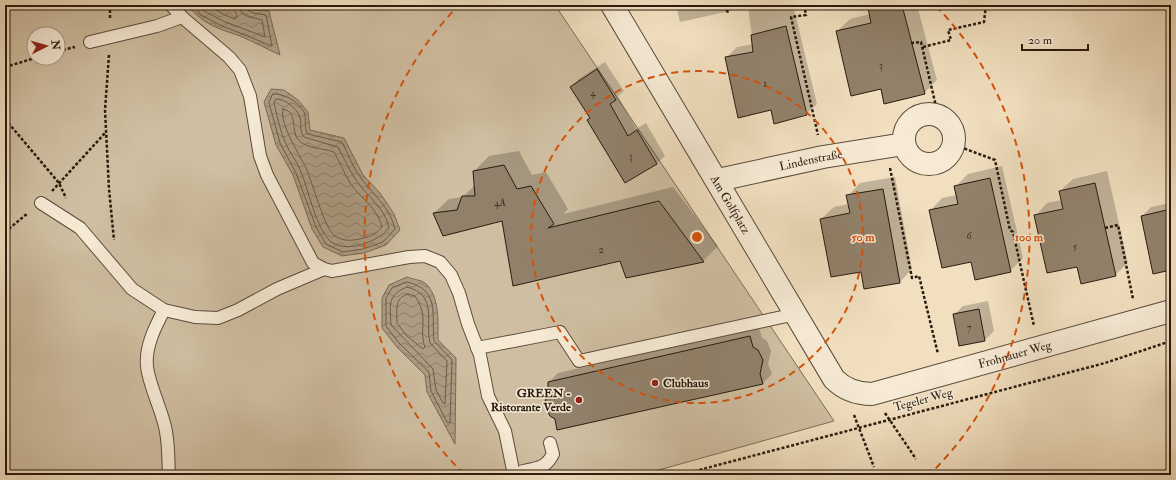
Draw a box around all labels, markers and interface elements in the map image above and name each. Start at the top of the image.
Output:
north arrow [26,26,66,66]
scale bar [1022,26,1088,52]
text: 20 m [1028,33,1053,48]
text: N [48,38,63,52]
house number: 3 [879,60,883,72]
house number: 1 [763,78,767,90]
house number: 4 [590,87,596,99]
street label: Lindenstraße [778,146,844,174]
house number: 3 [629,151,633,163]
street label: Am Golfplatz [707,171,754,237]
house number: 4A [494,197,507,209]
centre of rings [690,230,704,244]
text: 50 m [851,230,875,245]
house number: 6 [966,230,972,242]
text: 100 m [1015,230,1044,245]
house number: 5 [1073,241,1078,253]
house number: 2 [598,244,604,256]
house number: 7 [967,322,972,334]
street label: Frohnauer Weg [976,337,1054,372]
place label: Clubhaus [663,376,708,391]
marker: Clubhaus [650,378,660,388]
street label: Tegeler Weg [892,385,955,415]
place label: GREEN - Ristorante Verde [491,386,572,415]
marker: GREEN - Ristorante Verde [574,395,584,405]

